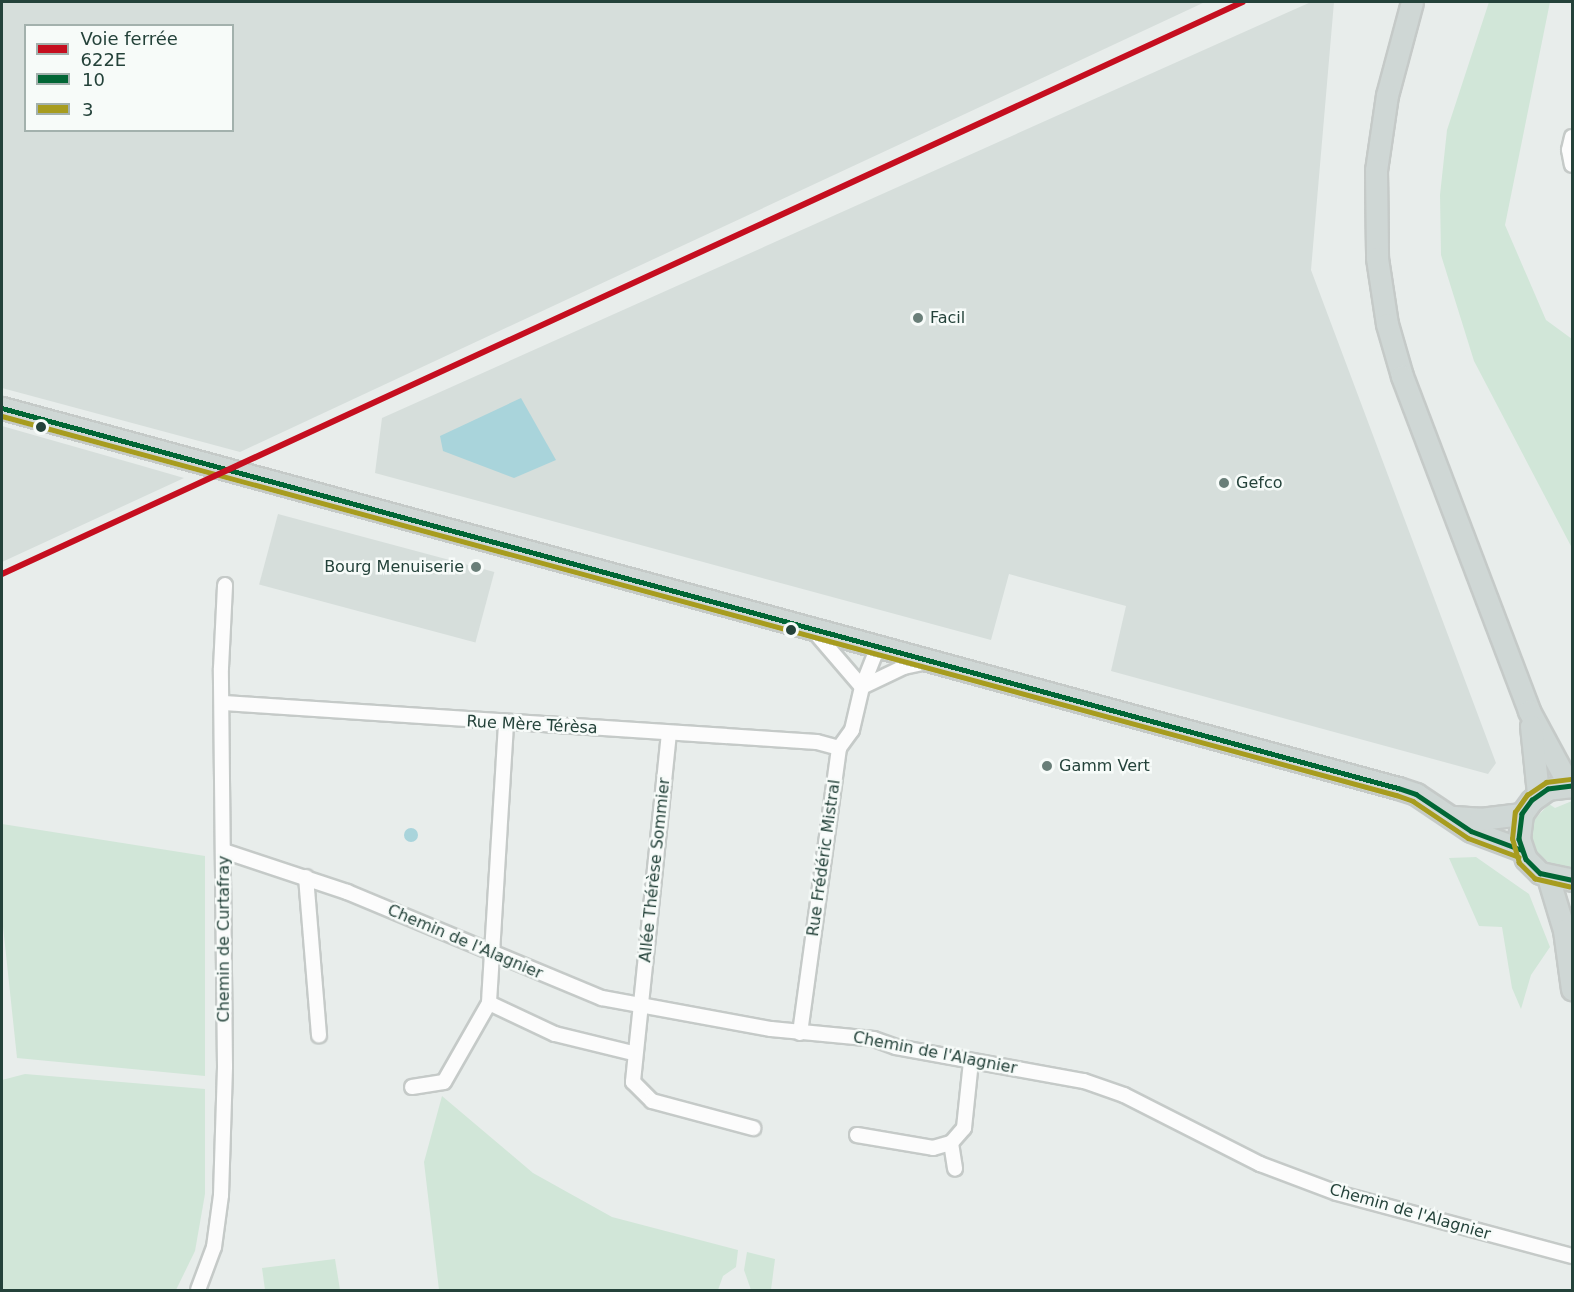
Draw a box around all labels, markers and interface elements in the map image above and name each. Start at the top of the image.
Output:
legend [24,24,234,132]
text: Voie ferrée 622E [81,28,178,70]
text: 10 [82,69,105,90]
text: 3 [82,99,93,120]
place label: Facil [930,308,965,328]
marker: Facil [911,311,925,325]
unlabelled marker [35,421,47,433]
place label: Gefco [1236,473,1282,493]
marker: Gefco [1217,476,1231,490]
place label: Bourg Menuiserie [324,557,464,577]
marker: Bourg Menuiserie [469,560,483,574]
unlabelled marker [785,624,797,636]
street label: Rue Mère Térèsa [466,712,598,738]
place label: Gamm Vert [1059,756,1150,776]
marker: Gamm Vert [1040,759,1054,773]
street label: Allée Thérèse Sommier [636,777,674,963]
street label: Rue Frédéric Mistral [803,778,845,938]
street label: Chemin de Curtafray [214,856,234,1022]
street label: Chemin de l'Alagnier [385,901,545,983]
street label: Chemin de l'Alagnier [851,1028,1019,1078]
street label: Chemin de l'Alagnier [1327,1180,1493,1244]

